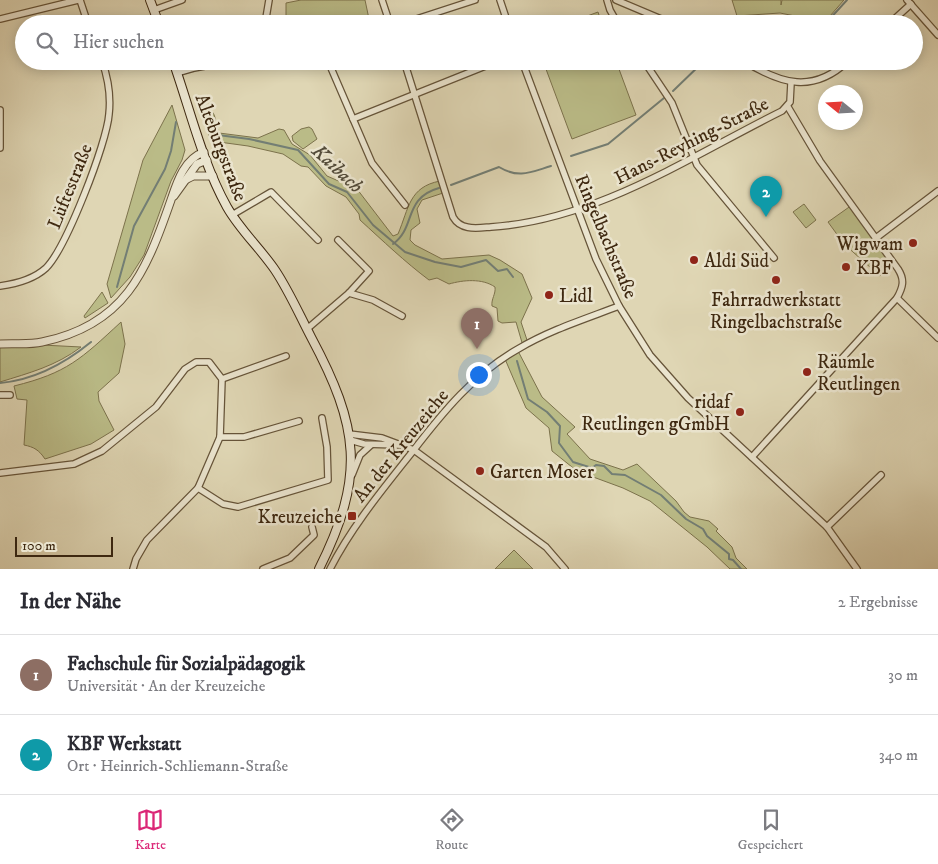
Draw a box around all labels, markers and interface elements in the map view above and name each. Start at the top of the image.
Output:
search box [15,15,923,70]
icon: search [33,29,61,57]
text: Hier suchen [73,31,164,54]
north arrow [818,85,863,130]
street label: Alteburgstraße [190,91,252,205]
street label: Hans-Reyhing-Straße [611,93,773,190]
water label: Kaibach [305,138,368,199]
street label: Lüftestraße [43,141,98,232]
street label: Ringelbachstraße [569,171,642,302]
pin: 2 [750,176,782,217]
place label: Wigwam [836,233,903,256]
marker: Wigwam [907,237,919,249]
place label: Aldi Süd [704,250,769,273]
marker: Aldi Süd [688,254,700,266]
place label: KBF [856,257,893,280]
marker: KBF [840,261,852,273]
marker: Fahrradwerkstatt Ringelbachstraße [770,274,782,286]
place label: Lidl [559,285,593,308]
marker: Lidl [543,289,555,301]
place label: Fahrradwerkstatt Ringelbachstraße [710,289,842,334]
pin: 1 [461,308,493,349]
place label: Räumle Reutlingen [817,351,900,396]
your location [466,362,492,388]
marker: Räumle Reutlingen [801,366,813,378]
street label: An der Kreuzeiche [348,385,454,507]
place label: ridaf Reutlingen gGmbH [581,391,733,436]
marker: ridaf Reutlingen gGmbH [734,406,746,418]
place label: Garten Moser [490,461,594,484]
marker: Garten Moser [474,465,486,477]
place label: Kreuzeiche [258,506,342,529]
marker: Kreuzeiche [346,510,358,522]
scale bar [15,534,112,557]
text: 100 m [22,537,56,555]
text: In der Nähe [20,589,121,615]
text: 2 Ergebnisse [838,592,918,612]
text: Fachschule für Sozialpädagogik [67,653,305,676]
text: 1 [33,665,39,685]
text: 30 m [888,665,918,685]
text: Universität · An der Kreuzeiche [67,676,265,696]
text: KBF Werkstatt [67,733,181,756]
text: 2 [32,745,40,765]
text: 340 m [879,745,918,765]
text: Ort · Heinrich-Schliemann-Straße [67,756,288,776]
tab: Karte [135,806,166,854]
tab: Route [435,806,468,854]
tab: Gespeichert [738,806,803,854]

